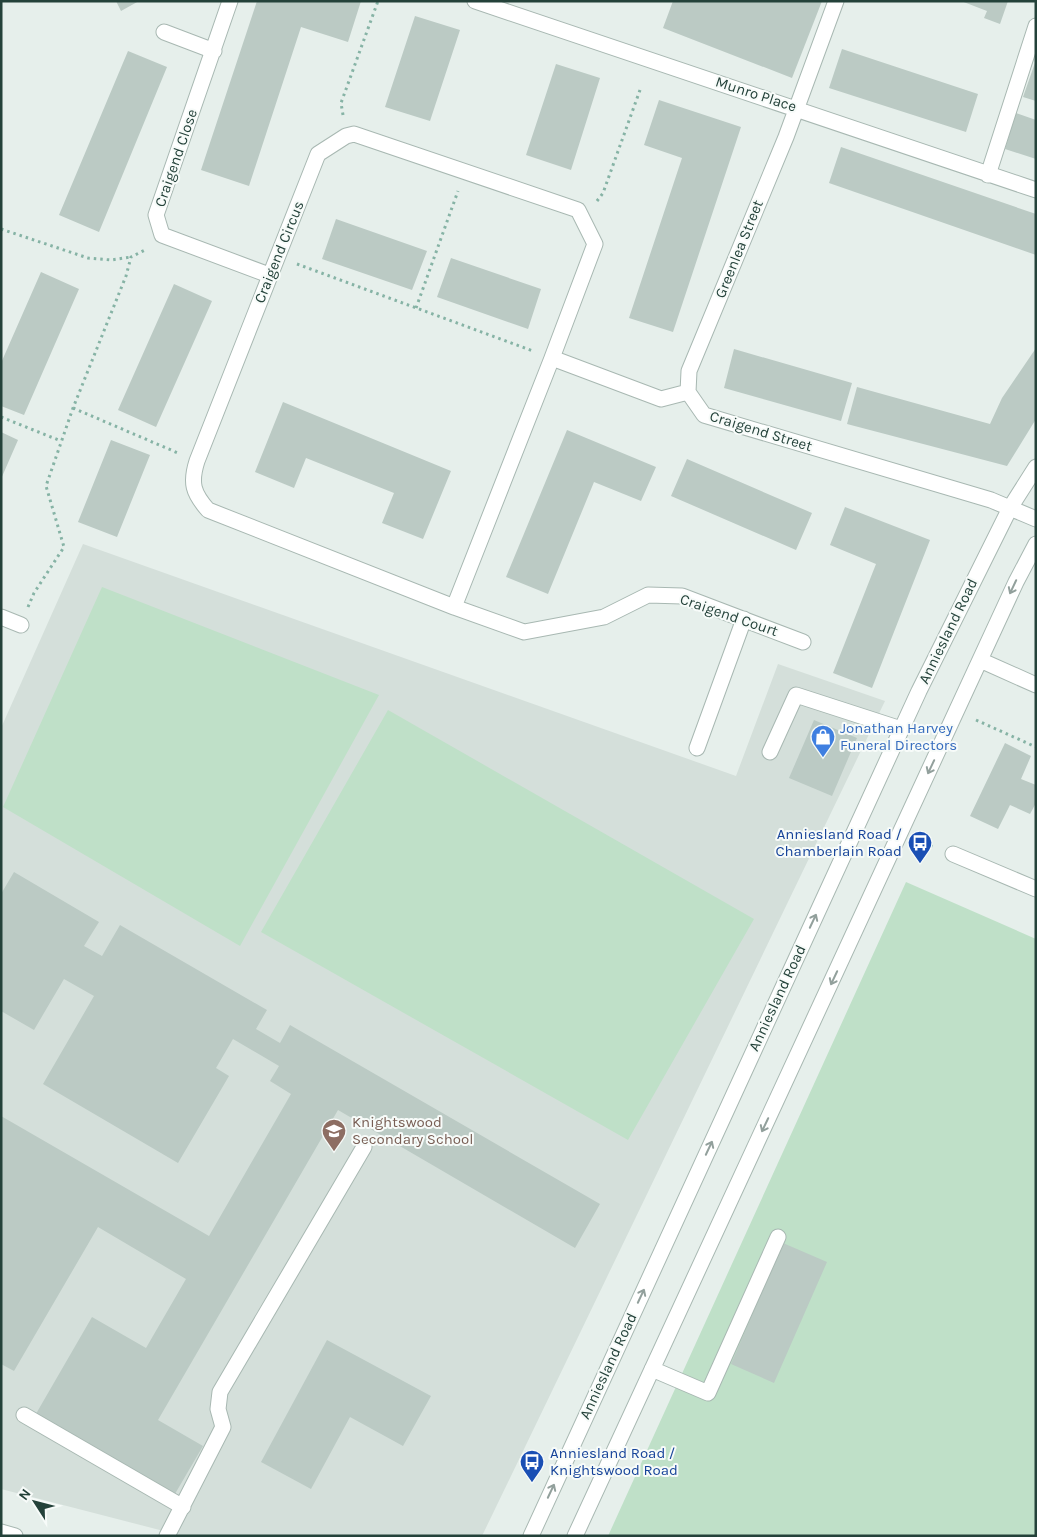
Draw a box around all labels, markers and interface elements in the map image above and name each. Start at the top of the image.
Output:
street label: Munro Place [713,72,799,116]
street label: Craigend Close [151,107,201,209]
street label: Greenlea Street [711,197,767,301]
street label: Craigend Circus [250,198,308,306]
street label: Craigend Street [708,407,815,455]
street label: Anniesland Road [915,575,981,687]
one-way arrow [1008,579,1018,594]
street label: Craigend Court [678,590,781,640]
place label: Jonathan Harvey Funeral Directors [840,719,957,754]
shop icon: Jonathan Harvey Funeral Directors [810,724,836,758]
one-way arrow [926,759,936,774]
place label: Anniesland Road / Chamberlain Road [775,825,902,860]
bus stop icon: Anniesland Road / Chamberlain Road [907,830,933,864]
one-way arrow [808,914,818,929]
street label: Anniesland Road [744,942,810,1054]
one-way arrow [829,970,838,985]
place label: Knightswood Secondary School [352,1113,473,1148]
one-way arrow [760,1117,770,1132]
school or university icon: Knightswood Secondary School [321,1118,347,1152]
one-way arrow [704,1141,714,1156]
one-way arrow [636,1289,646,1304]
street label: Anniesland Road [575,1310,641,1422]
place label: Anniesland Road / Knightswood Road [550,1444,678,1479]
bus stop icon: Anniesland Road / Knightswood Road [519,1449,545,1483]
north arrow [10,1477,60,1527]
one-way arrow [547,1484,556,1499]
text: N [15,1486,35,1504]

